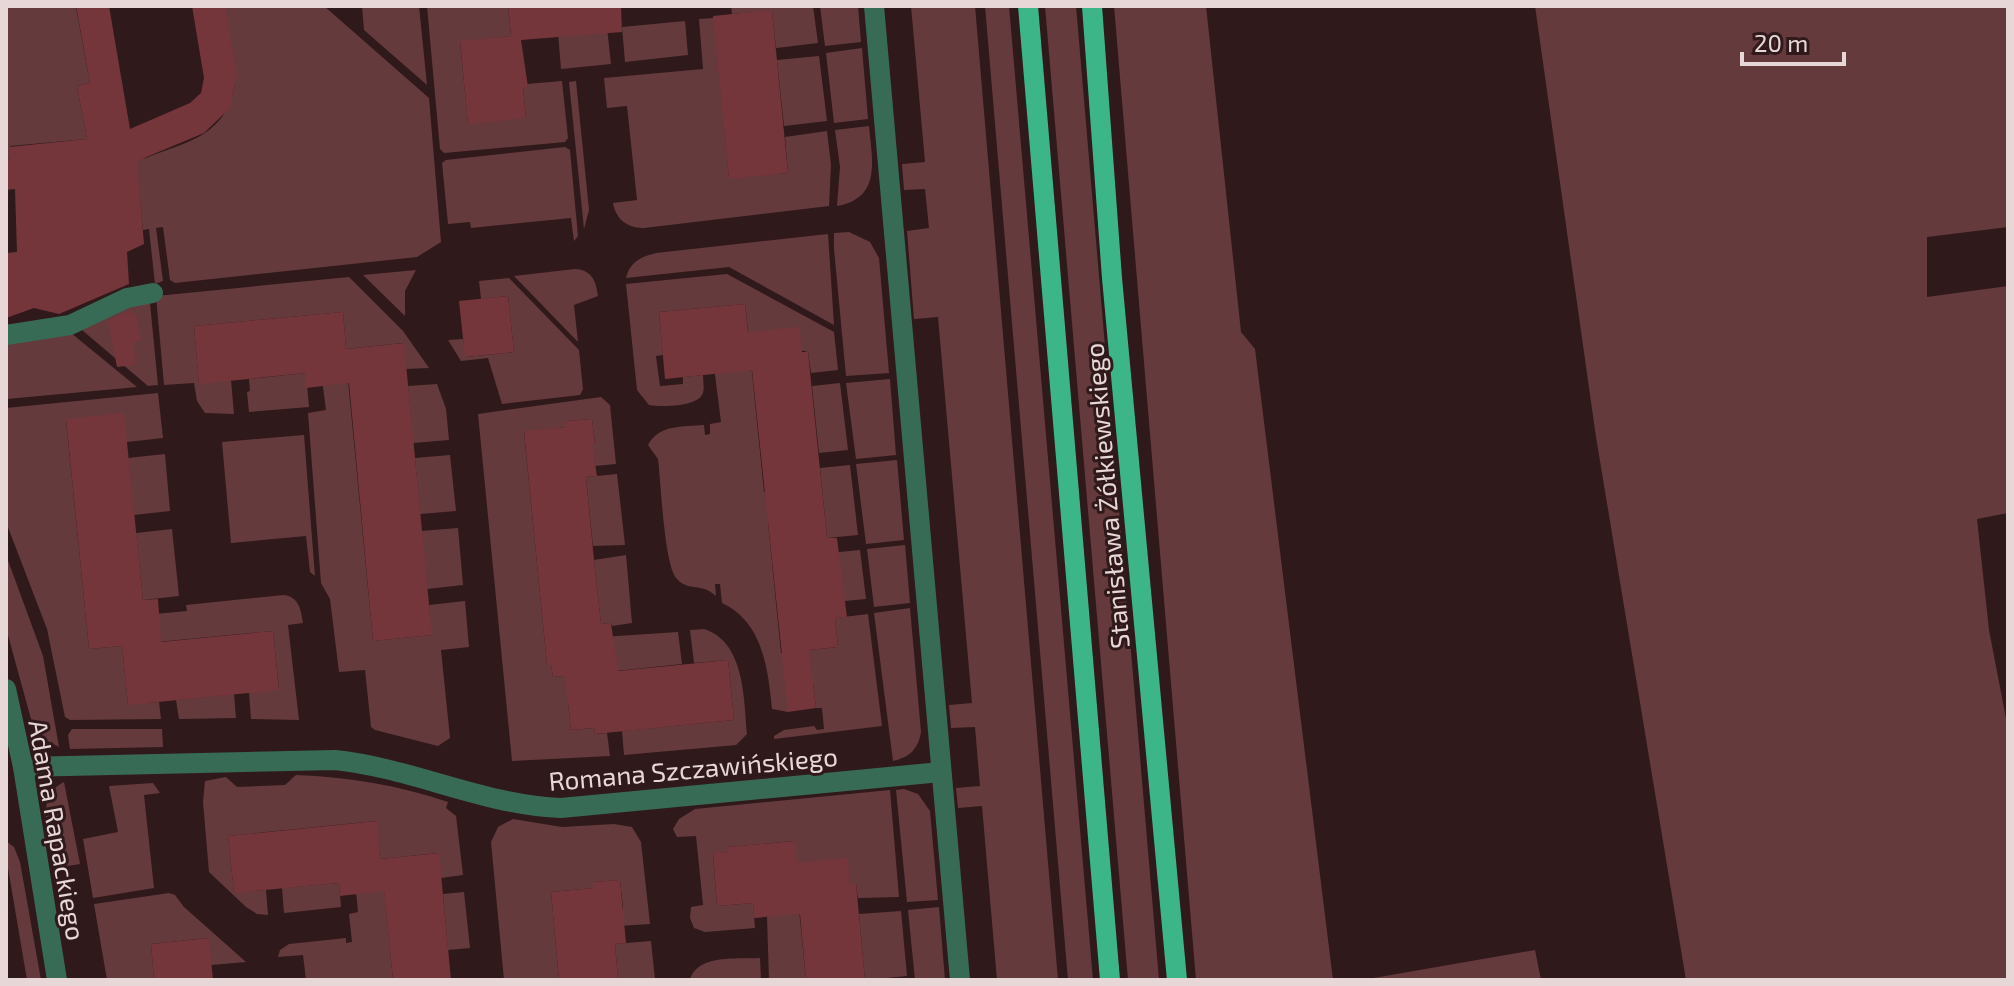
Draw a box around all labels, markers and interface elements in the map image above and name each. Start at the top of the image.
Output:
scale bar [1742,16,1844,66]
text: 20 m [1754,28,1808,57]
street label: Stanisława Żółkiewskiego [1077,342,1135,650]
street label: Adama Rapackiego [23,717,93,943]
street label: Romana Szczawińskiego [547,740,839,796]

